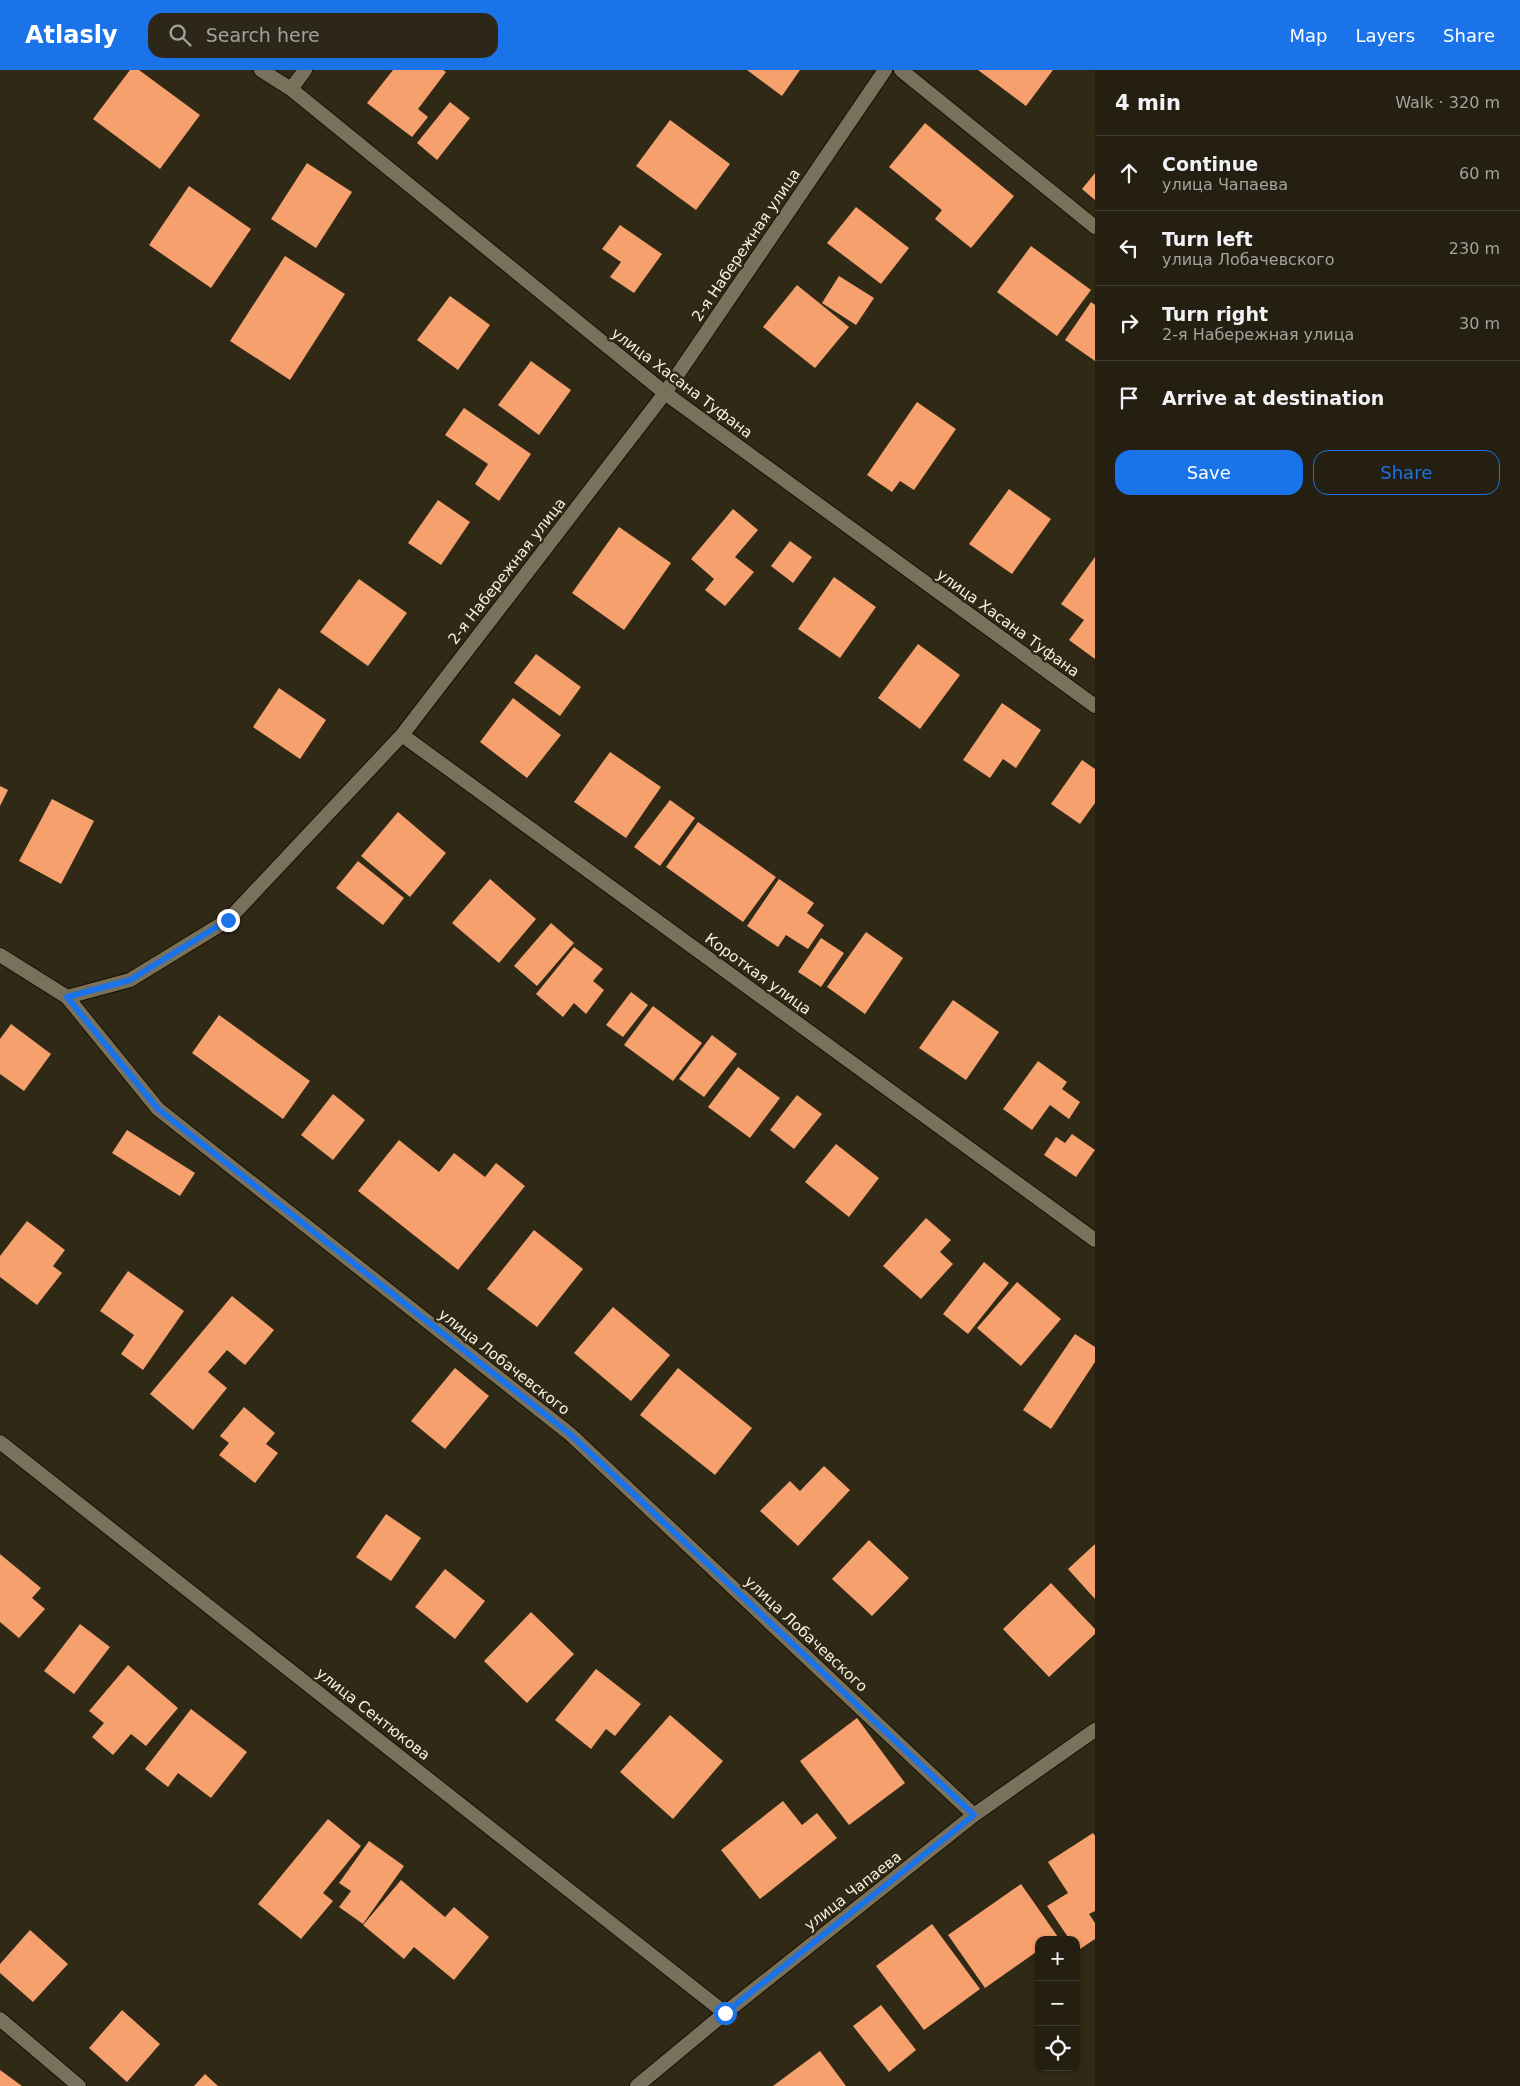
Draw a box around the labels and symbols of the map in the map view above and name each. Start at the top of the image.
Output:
street label: 2-я Набережная улица [688,165,804,325]
street label: улица Хасана Туфана [608,324,756,442]
street label: 2-я Набережная улица [444,494,570,648]
street label: улица Хасана Туфана [933,565,1083,681]
route end [217,909,240,932]
street label: Короткая улица [701,929,815,1019]
street label: улица Лобачевского [435,1305,573,1419]
street label: улица Лобачевского [741,1572,871,1696]
street label: улица Сентюкова [312,1664,434,1764]
street label: улица Чапаева [801,1848,905,1934]
route start [714,2002,737,2025]

